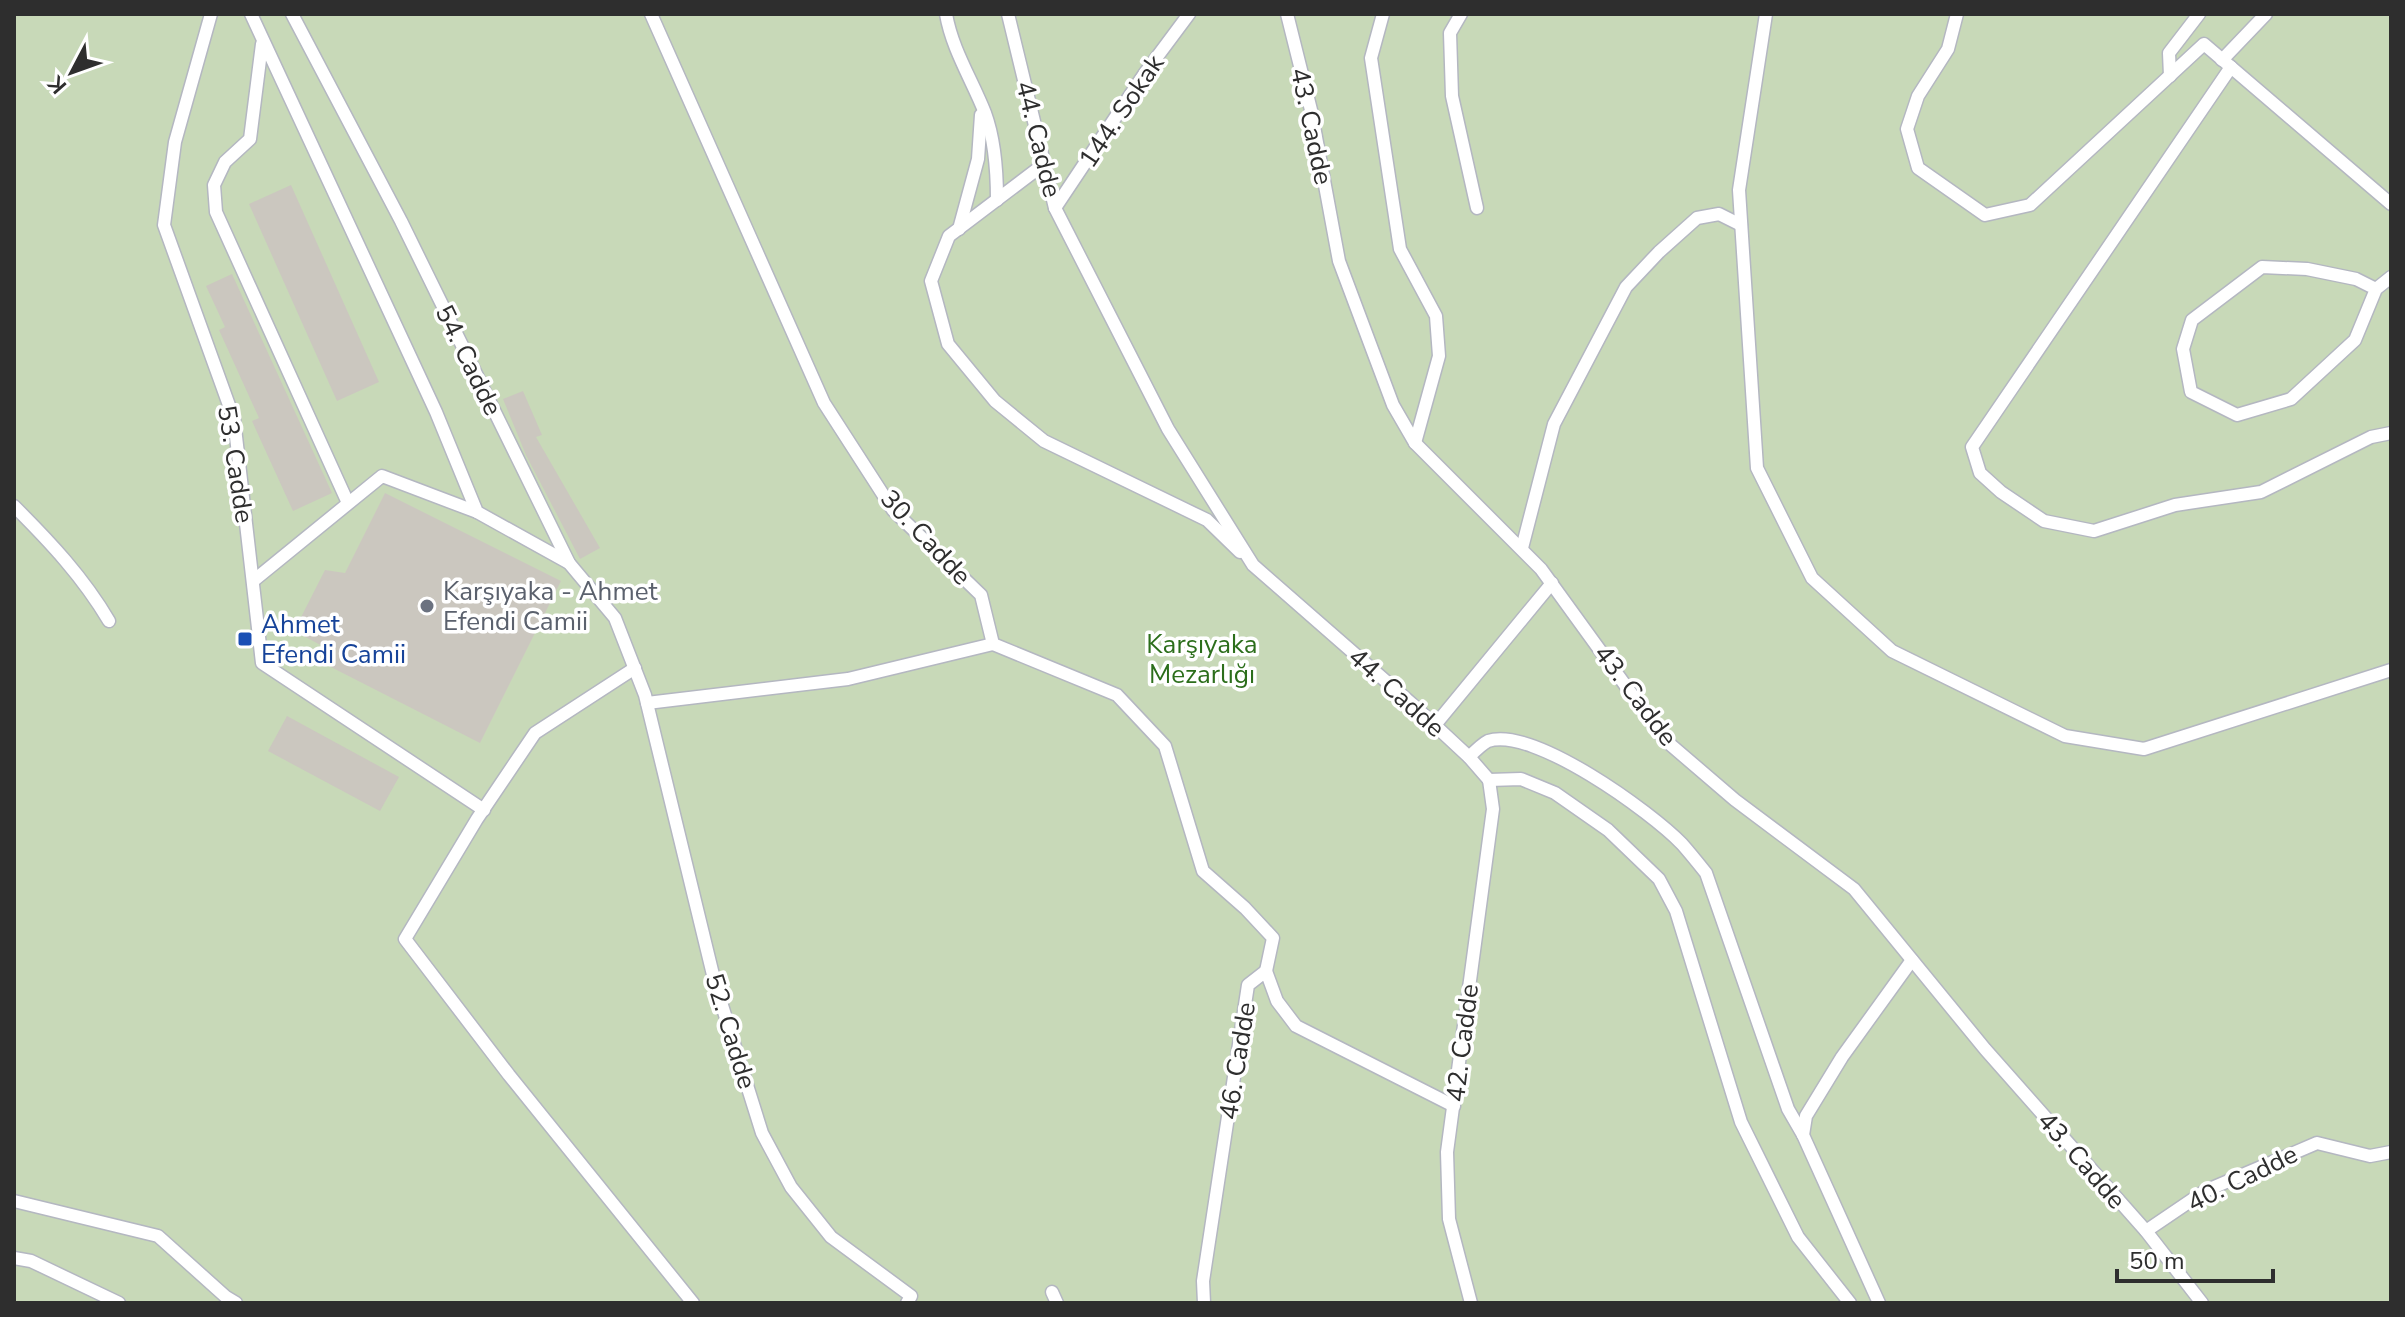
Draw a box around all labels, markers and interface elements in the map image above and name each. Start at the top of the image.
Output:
north arrow [32,32,112,112]
street label: 144. Sokak [1071,47,1173,175]
street label: 43. Cadde [1282,64,1341,188]
text: K [41,68,74,100]
street label: 44. Cadde [1007,77,1070,201]
street label: 54. Cadde [427,299,510,421]
street label: 53. Cadde [209,403,262,525]
street label: 30. Cadde [872,482,979,593]
place label: Karşıyaka - Ahmet Efendi Camii [443,574,658,639]
marker: Karşıyaka - Ahmet Efendi Camii [418,597,436,615]
place label: Ahmet Efendi Camii [261,607,406,672]
park label: Karşıyaka Mezarlığı [1146,627,1258,692]
marker: Ahmet Efendi Camii [236,630,254,648]
street label: 43. Cadde [1586,637,1685,753]
street label: 44. Cadde [1341,640,1453,745]
street label: 52. Cadde [696,969,765,1093]
street label: 42. Cadde [1438,982,1487,1104]
street label: 46. Cadde [1211,1000,1264,1122]
street label: 43. Cadde [2029,1104,2134,1217]
street label: 40. Cadde [2181,1137,2303,1220]
scale bar [2117,1233,2273,1283]
text: 50 m [2129,1245,2185,1277]

